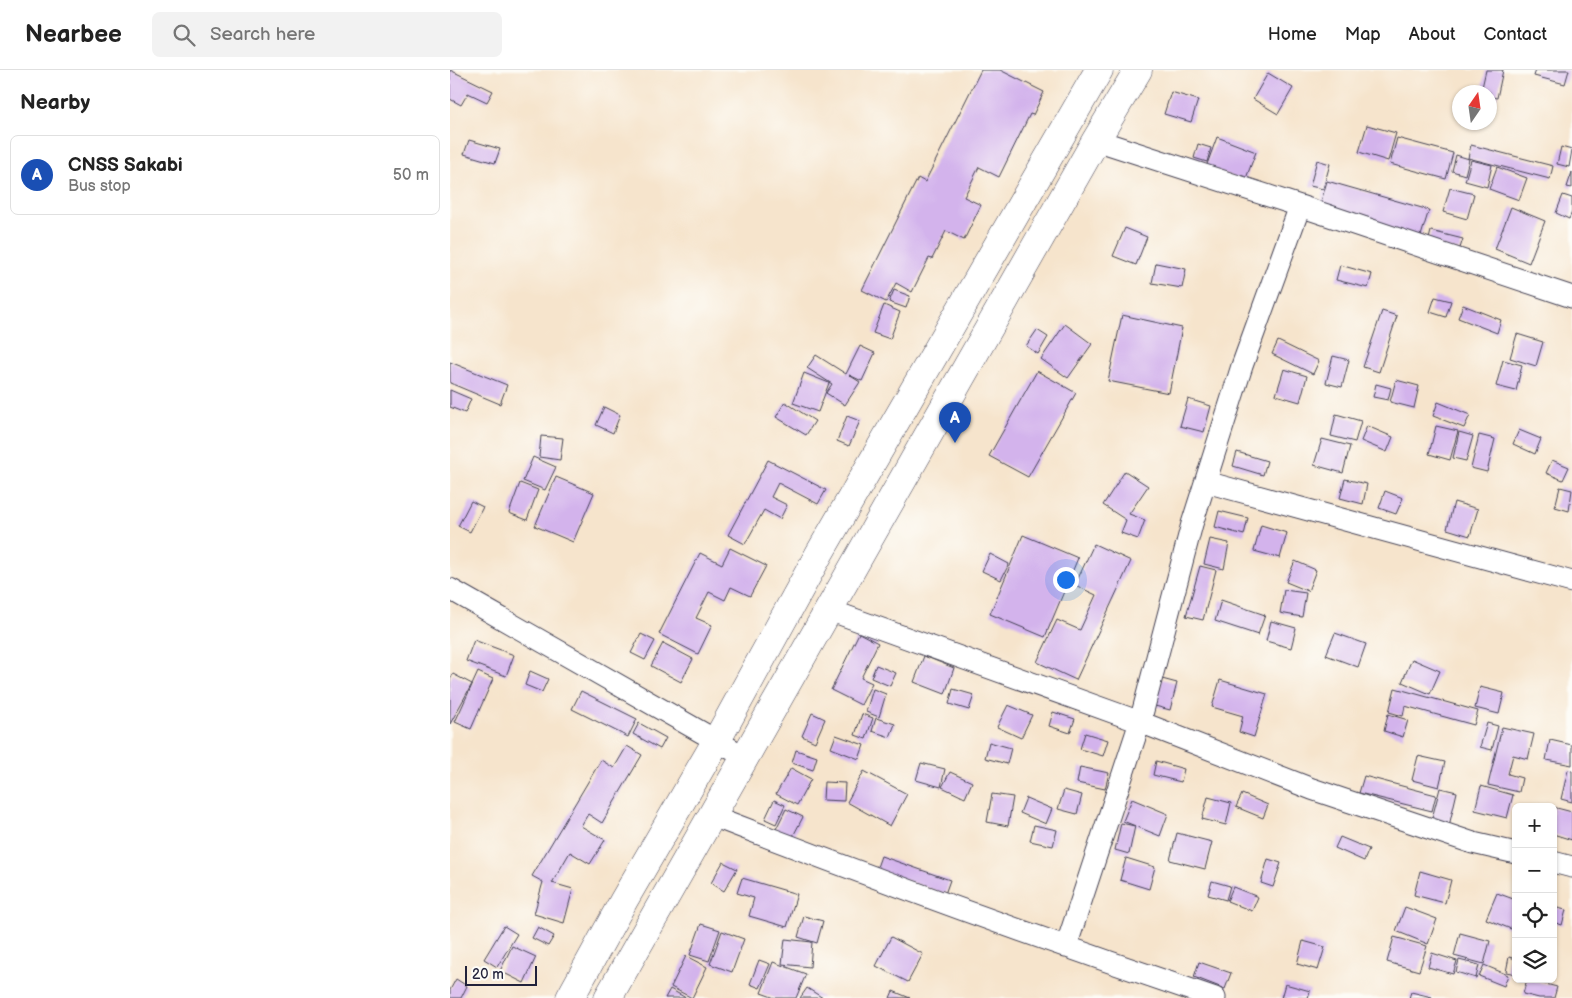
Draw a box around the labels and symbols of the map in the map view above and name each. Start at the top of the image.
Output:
north arrow [1452,85,1497,130]
pin: A [939,402,971,443]
your location [1053,567,1079,593]
scale bar [465,963,538,986]

